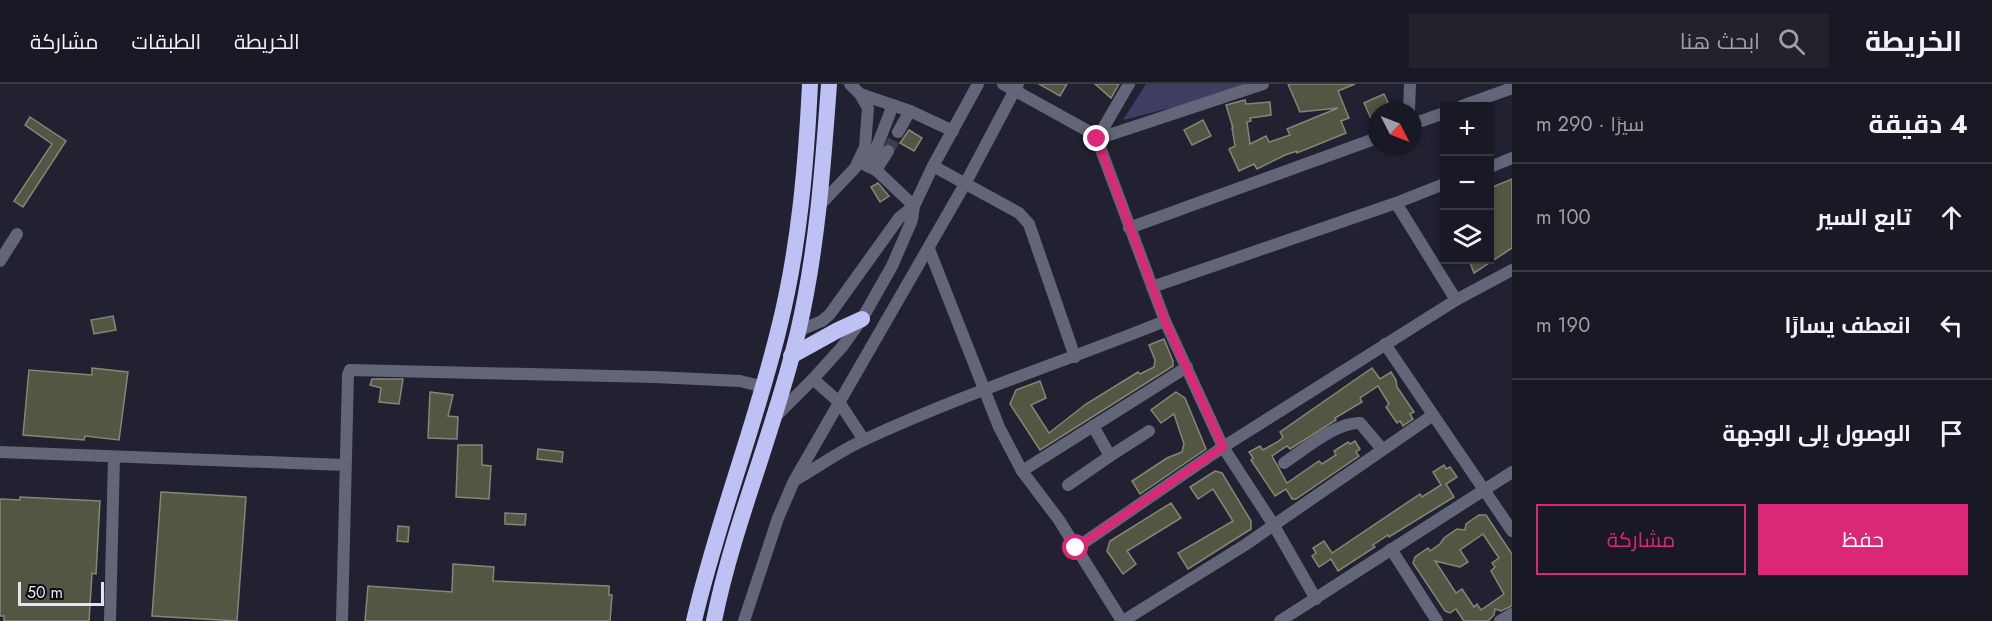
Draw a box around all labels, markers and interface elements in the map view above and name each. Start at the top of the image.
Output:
search box [1409,14,1829,68]
text: الخريطة [1865,21,1962,62]
text: ابحث هنا [1680,25,1760,57]
icon: search [1775,25,1808,58]
text: مشاركة [30,27,99,57]
text: الطبقات [132,27,201,57]
text: الخريطة [234,27,300,57]
north arrow [1368,102,1422,156]
map controls [1440,102,1494,264]
button: + [1440,102,1494,156]
text: 4 دقيقة [1869,105,1968,143]
text: سيرًا · 290 m [1536,110,1644,139]
route end [1083,125,1109,151]
button: − [1440,156,1494,210]
text: تابع السير [1817,201,1911,233]
icon: ahead [1935,201,1968,234]
text: 100 m [1536,203,1591,232]
button: layers [1440,210,1494,264]
text: انعطف يسارًا [1784,309,1911,341]
icon: left [1935,309,1968,342]
text: 190 m [1536,311,1590,340]
text: الوصول إلى الوجهة [1723,417,1911,449]
icon: arrive [1935,417,1968,450]
button: مشاركة [1536,504,1746,575]
button: حفظ [1758,504,1968,575]
route start [1062,534,1088,560]
scale bar [18,579,104,606]
text: 50 m [27,581,63,604]

